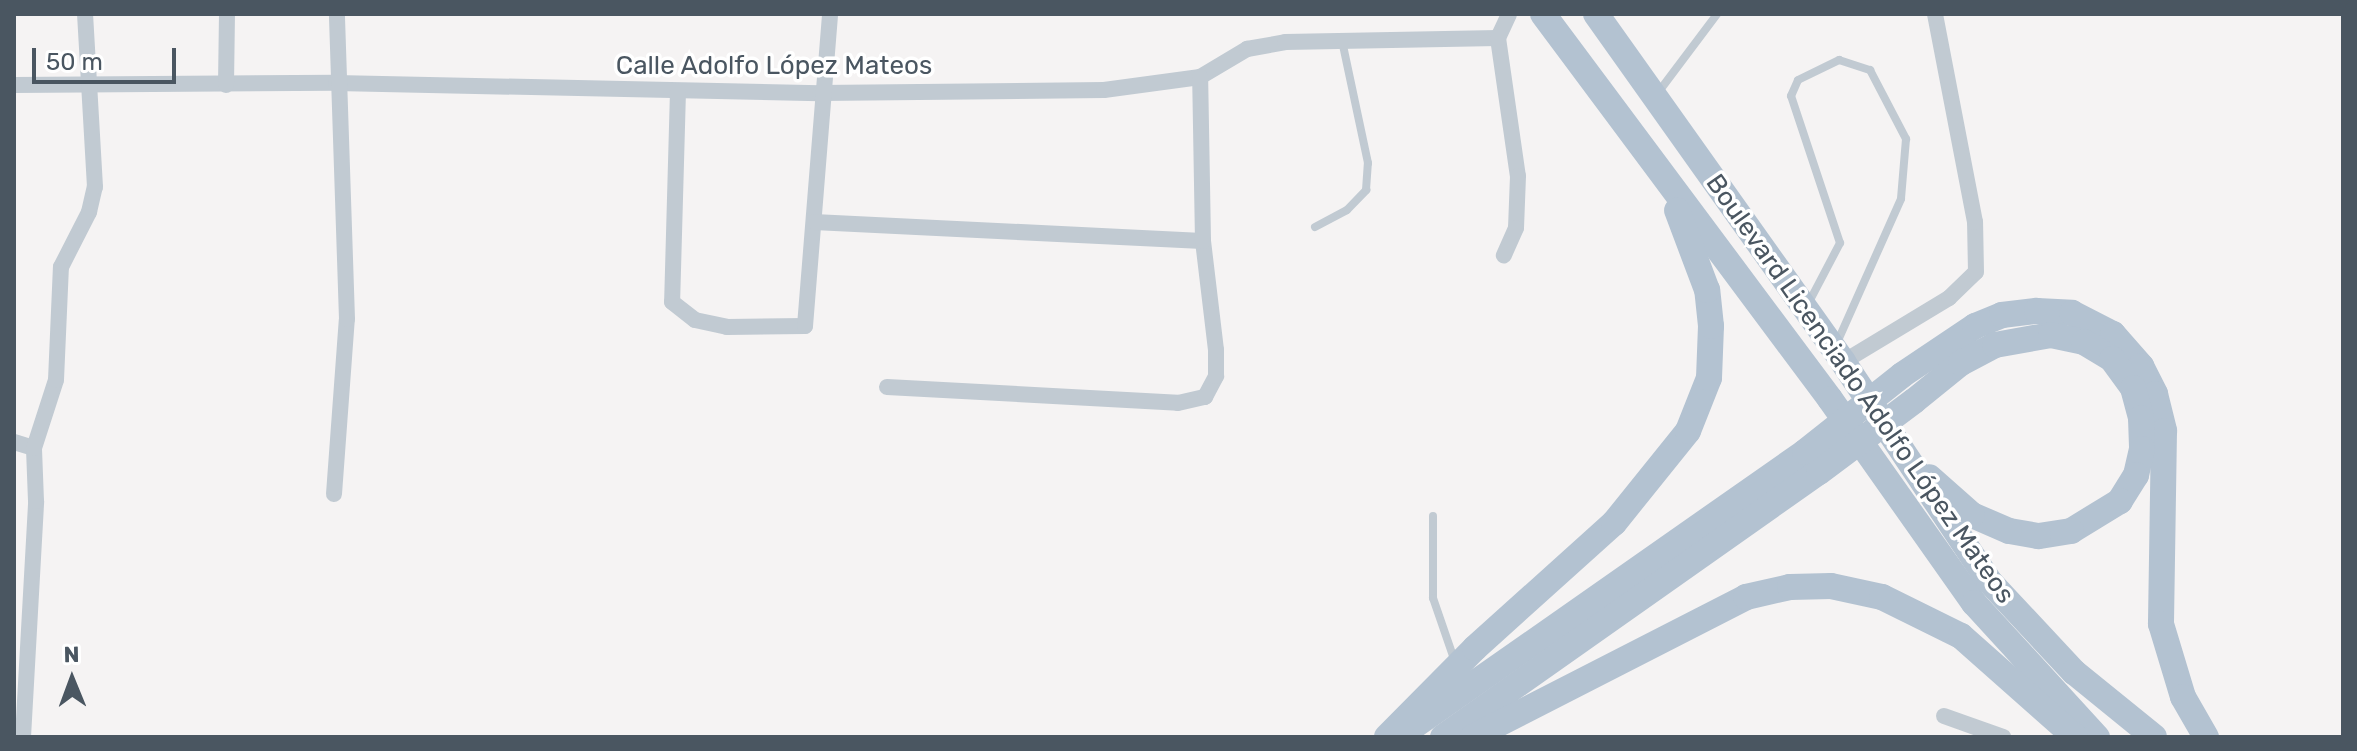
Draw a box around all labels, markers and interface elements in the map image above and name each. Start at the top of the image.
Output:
scale bar [36,32,180,82]
text: 50 m [46,48,103,76]
street label: Calle Adolfo López Mateos [616,50,932,82]
street label: Boulevard Licenciado Adolfo López Mateos [1699,168,2021,610]
north arrow [32,639,112,719]
text: N [63,641,80,668]

